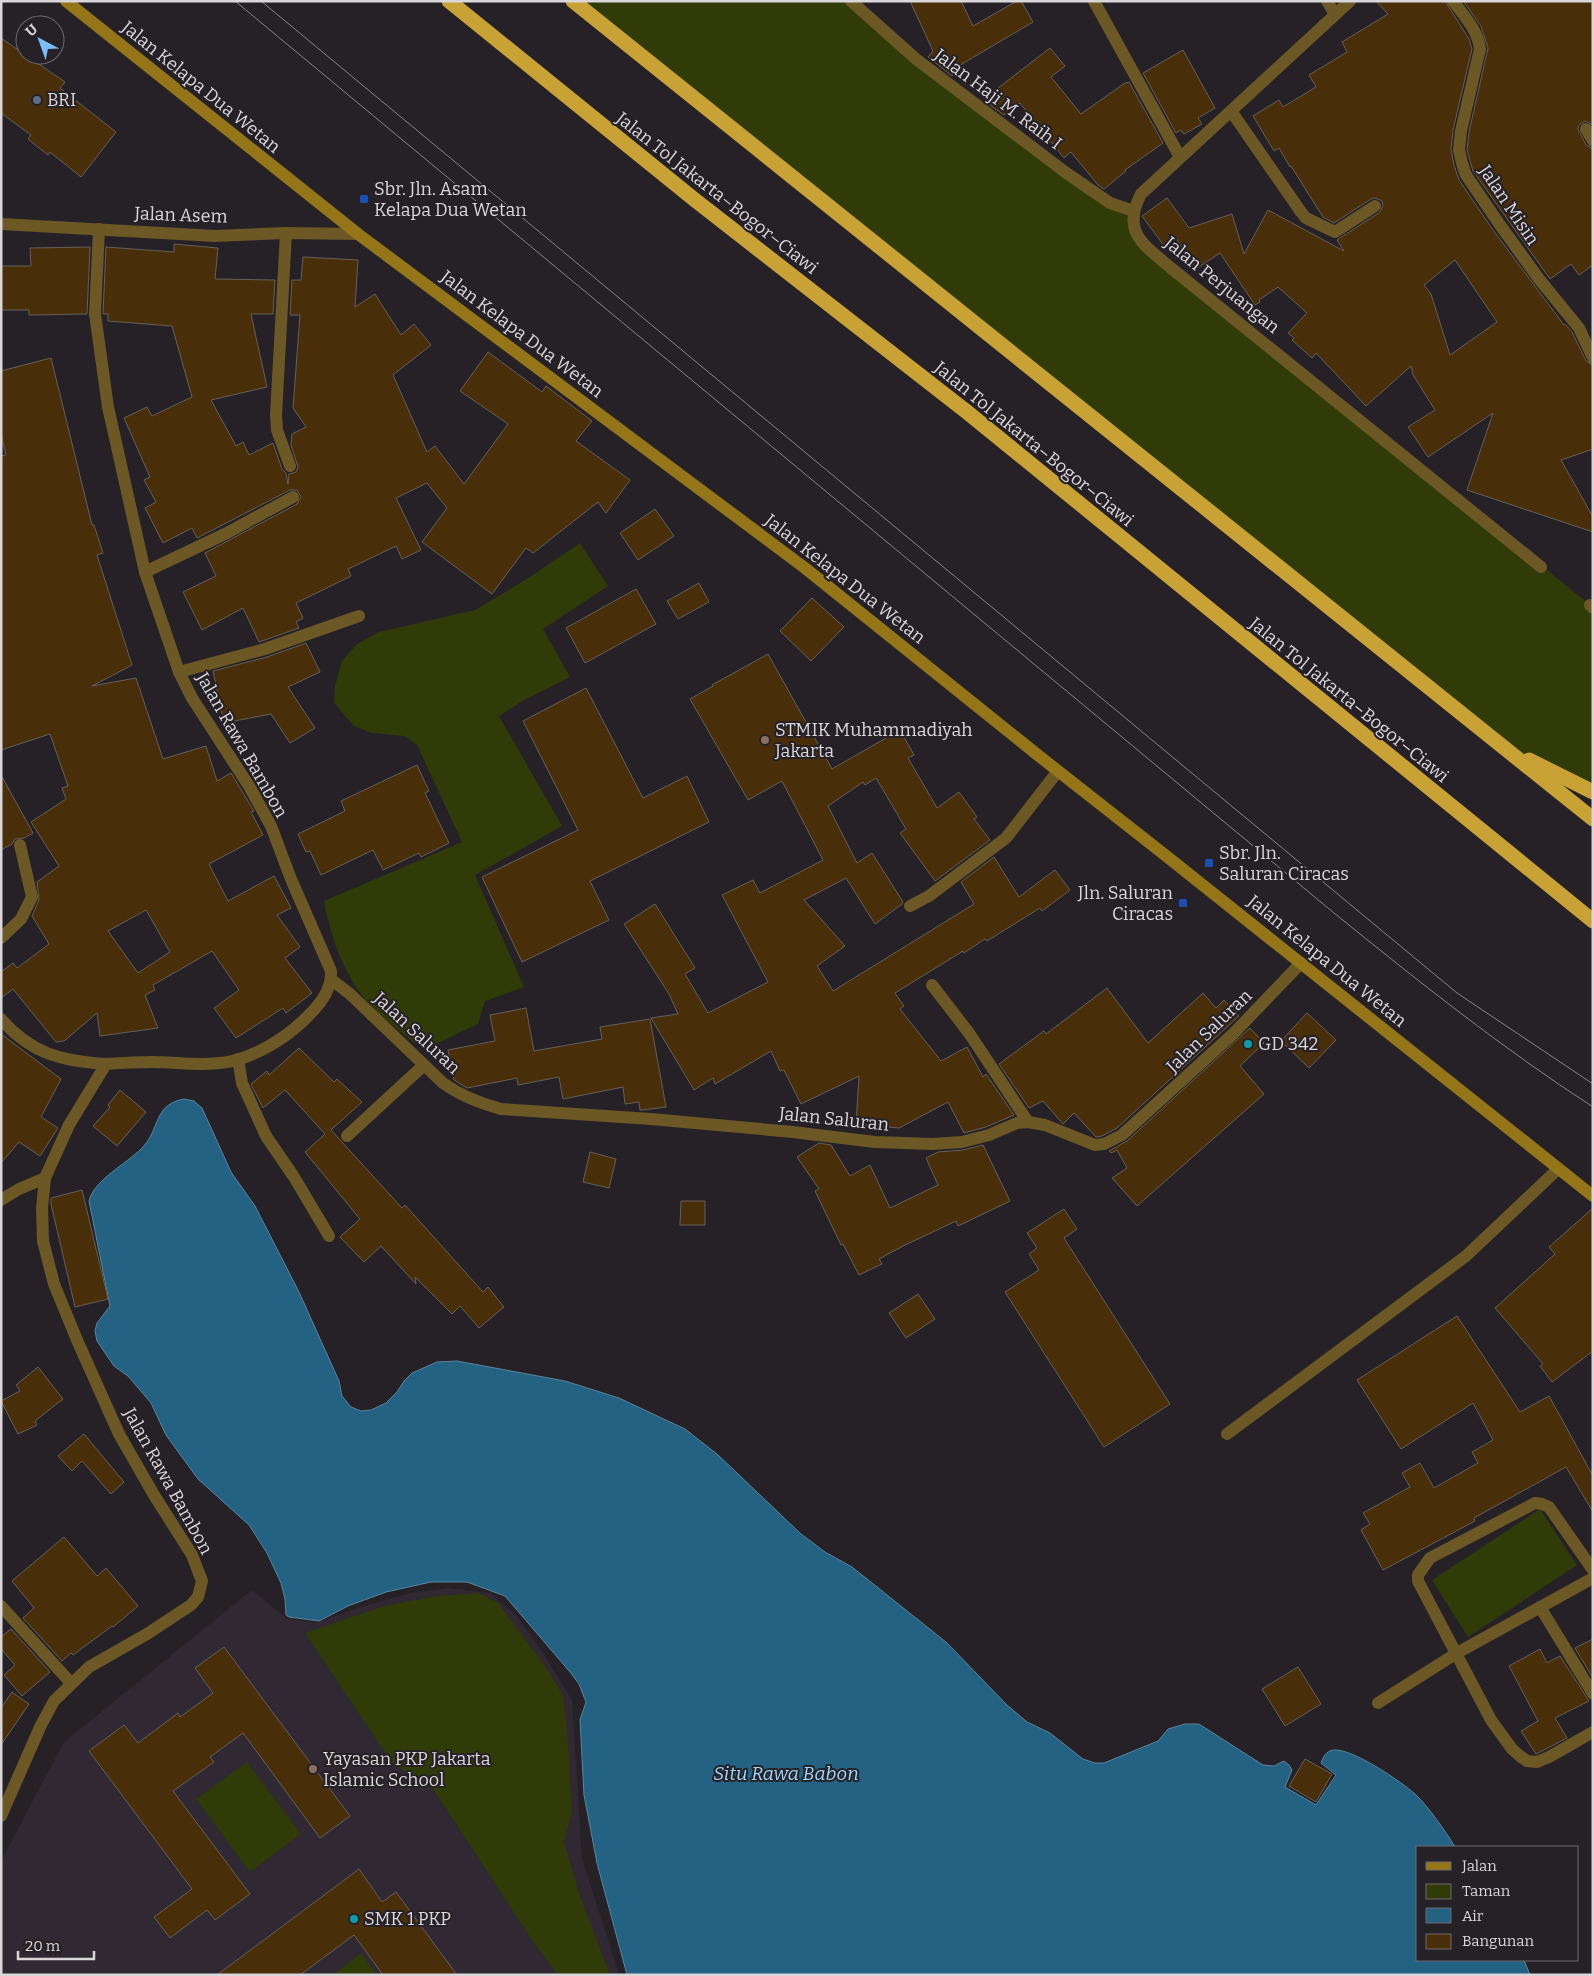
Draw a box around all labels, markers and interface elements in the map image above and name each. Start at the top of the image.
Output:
north arrow [15,15,65,65]
street label: Jalan Kelapa Dua Wetan [116,16,285,158]
text: U [22,20,42,40]
street label: Jalan Haji M. Raih I [929,43,1066,154]
place label: BRI [47,89,76,111]
marker: BRI [31,94,43,106]
street label: Jalan Tol Jakarta–Bogor–Ciawi [611,107,822,279]
street label: Jalan Misin [1474,160,1544,250]
place label: Sbr. Jln. Asam Kelapa Dua Wetan [374,178,527,221]
marker: Sbr. Jln. Asam Kelapa Dua Wetan [358,193,370,205]
street label: Jalan Asem [133,202,228,228]
street label: Jalan Perjuangan [1159,231,1285,339]
street label: Jalan Kelapa Dua Wetan [436,265,608,403]
street label: Jalan Tol Jakarta–Bogor–Ciawi [929,356,1138,531]
street label: Jalan Kelapa Dua Wetan [759,509,930,649]
street label: Jalan Tol Jakarta–Bogor–Ciawi [1244,612,1453,787]
street label: Jalan Rawa Bambon [191,668,293,822]
place label: STMIK Muhammadiyah Jakarta [774,719,973,762]
marker: STMIK Muhammadiyah Jakarta [759,734,771,746]
place label: Sbr. Jln. Saluran Ciracas [1219,842,1349,885]
marker: Sbr. Jln. Saluran Ciracas [1203,857,1215,869]
place label: Jln. Saluran Ciracas [1077,882,1174,925]
street label: Jalan Kelapa Dua Wetan [1242,890,1411,1032]
marker: Jln. Saluran Ciracas [1177,897,1189,909]
street label: Jalan Saluran [1161,984,1257,1078]
street label: Jalan Saluran [368,987,465,1079]
place label: GD 342 [1258,1033,1318,1055]
marker: GD 342 [1242,1038,1254,1050]
street label: Jalan Saluran [777,1102,891,1136]
street label: Jalan Rawa Bambon [118,1403,218,1559]
place label: Yayasan PKP Jakarta Islamic School [323,1748,491,1791]
water label: Situ Rawa Babon [713,1762,859,1785]
marker: Yayasan PKP Jakarta Islamic School [307,1763,319,1775]
legend [1416,1846,1579,1961]
text: Jalan [1461,1857,1497,1875]
text: Taman [1462,1882,1511,1900]
text: Air [1462,1907,1484,1925]
place label: SMK 1 PKP [364,1908,451,1930]
marker: SMK 1 PKP [348,1913,360,1925]
scale bar [18,1928,94,1960]
text: Bangunan [1462,1932,1534,1950]
text: 20 m [25,1937,61,1955]

